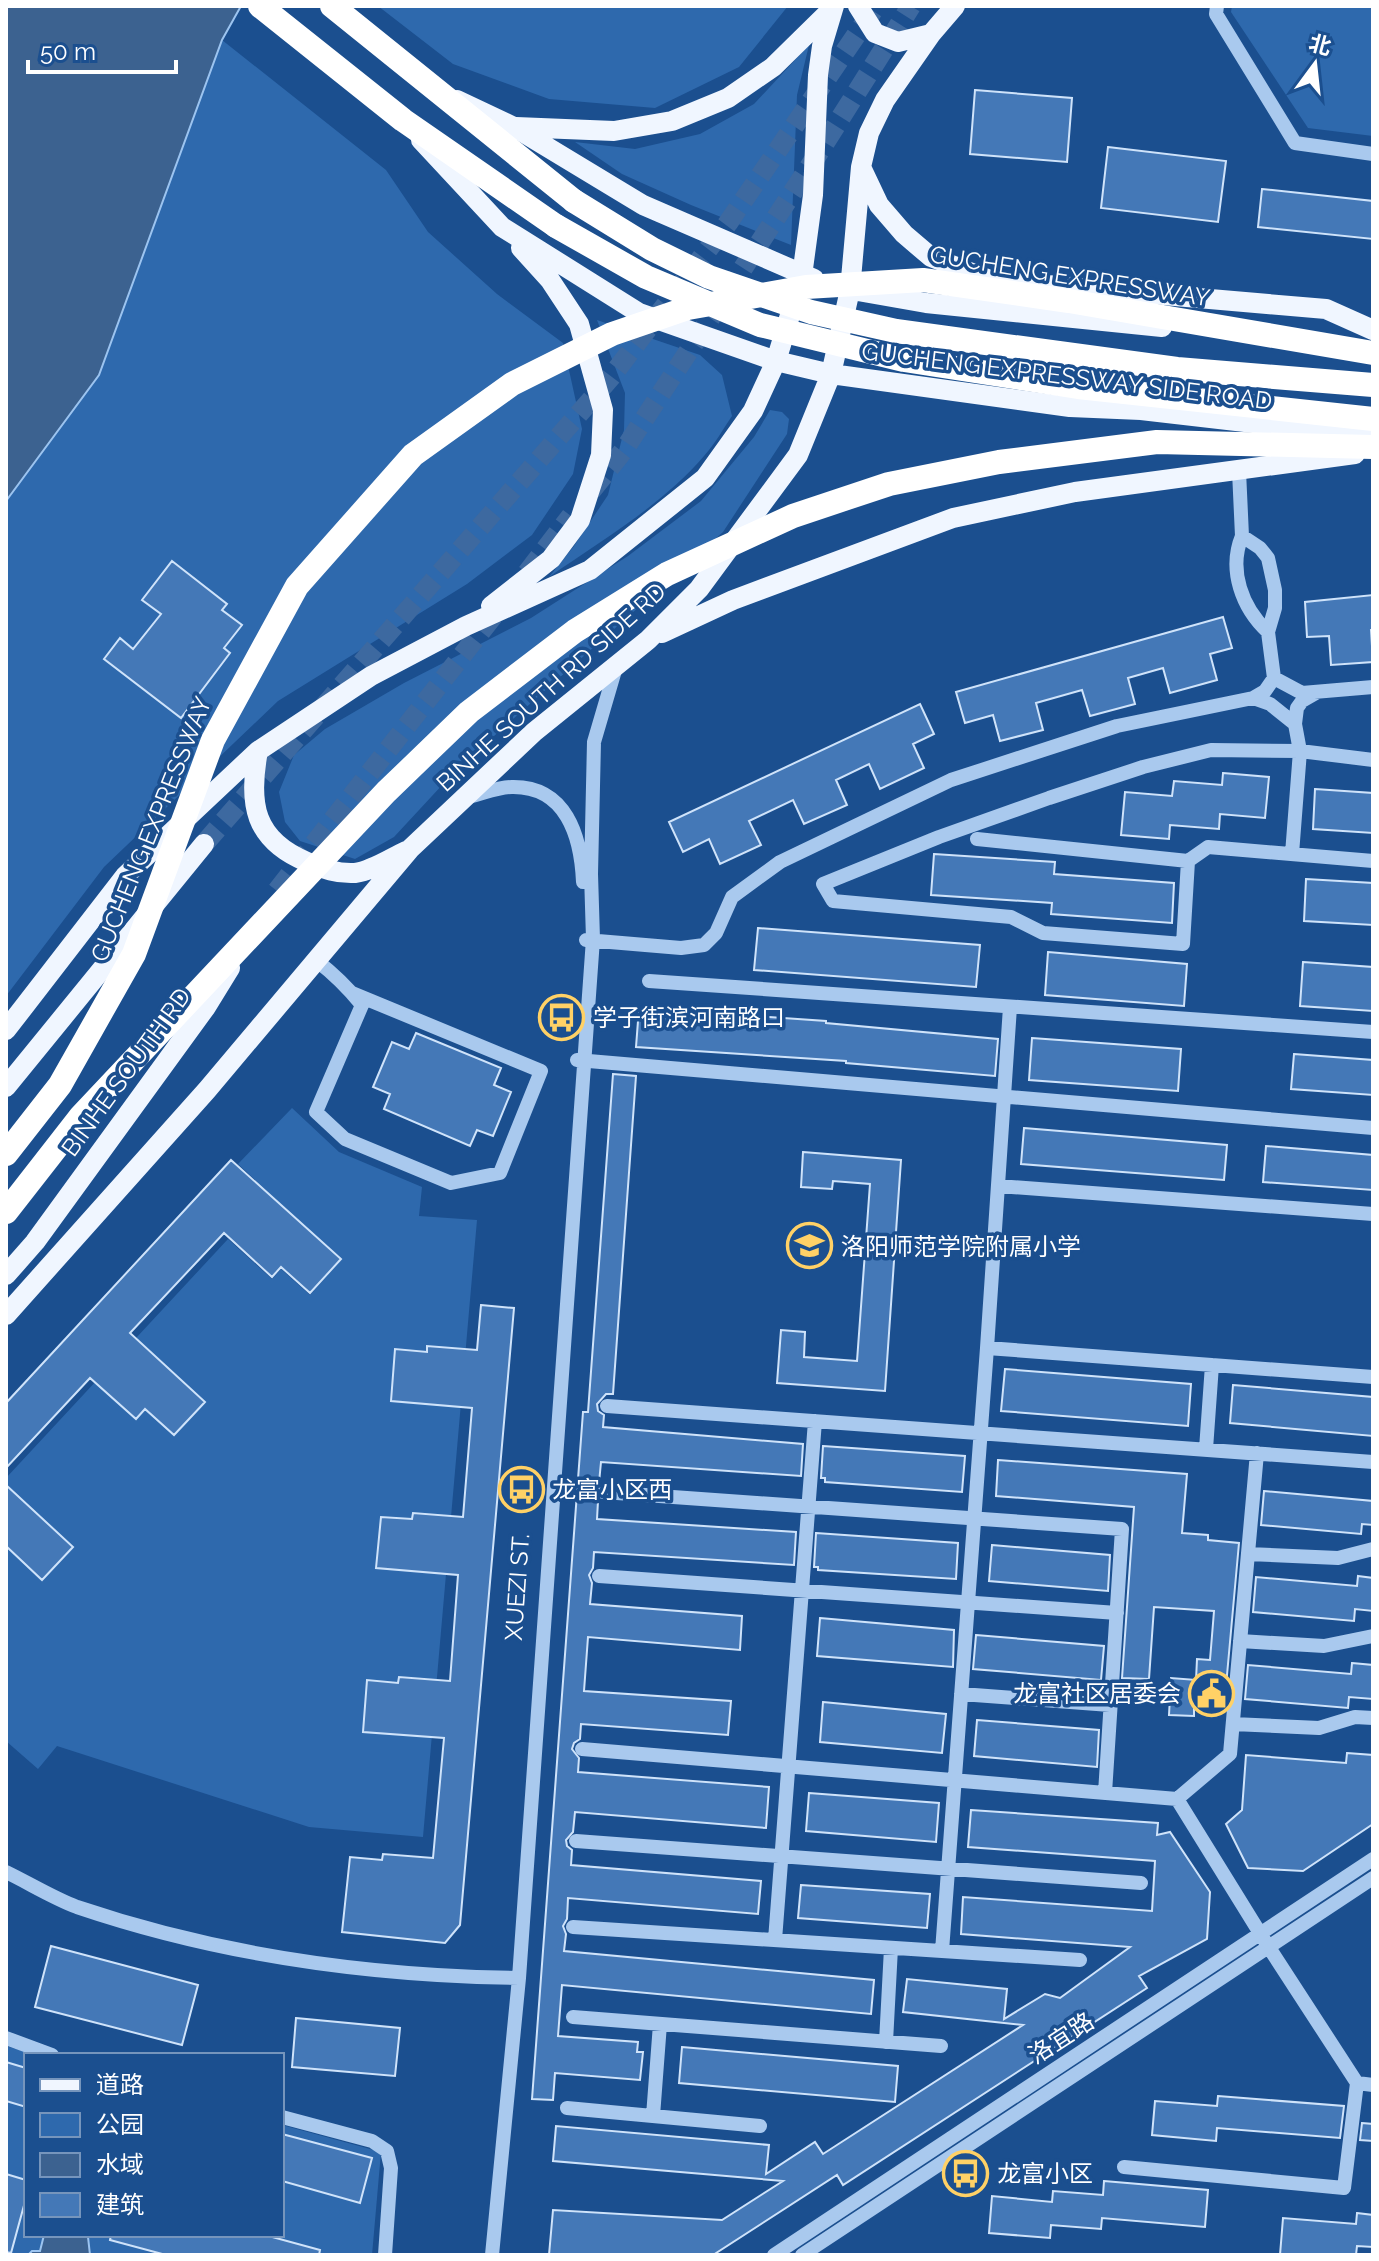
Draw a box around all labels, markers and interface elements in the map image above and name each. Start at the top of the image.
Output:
scale bar [28,24,176,74]
north arrow [1275,24,1355,104]
text: 北 [1306,29,1334,60]
text: 50 m [40,37,96,66]
street label: GUCHENG EXPRESSWAY [928,240,1212,313]
street label: GUCHENG EXPRESSWAY SIDE ROAD [860,336,1274,416]
street label: BINHE SOUTH RD SIDE RD [430,576,672,798]
street label: GUCHENG EXPRESSWAY [85,692,218,966]
street label: BINHE SOUTH RD [55,982,197,1162]
bus stop icon: 学子街滨河南路口 [538,993,586,1041]
place label: 学子街滨河南路口 [593,1003,785,1032]
school or university icon: 洛阳师范学院附属小学 [786,1222,834,1270]
place label: 洛阳师范学院附属小学 [841,1232,1081,1261]
bus stop icon: 龙富小区西 [497,1465,545,1513]
place label: 龙富小区西 [552,1475,672,1504]
street label: XUEZI ST. [499,1533,535,1641]
public building icon: 龙富社区居委会 [1188,1669,1236,1717]
place label: 龙富社区居委会 [1013,1679,1181,1708]
street label: 洛宜路 [1023,2006,1099,2070]
legend [24,2053,284,2237]
text: 道路 [96,2070,144,2099]
text: 公园 [96,2110,144,2139]
bus stop icon: 龙富小区 [942,2149,990,2197]
text: 水域 [96,2150,144,2179]
place label: 龙富小区 [997,2159,1093,2188]
text: 建筑 [96,2190,144,2219]

